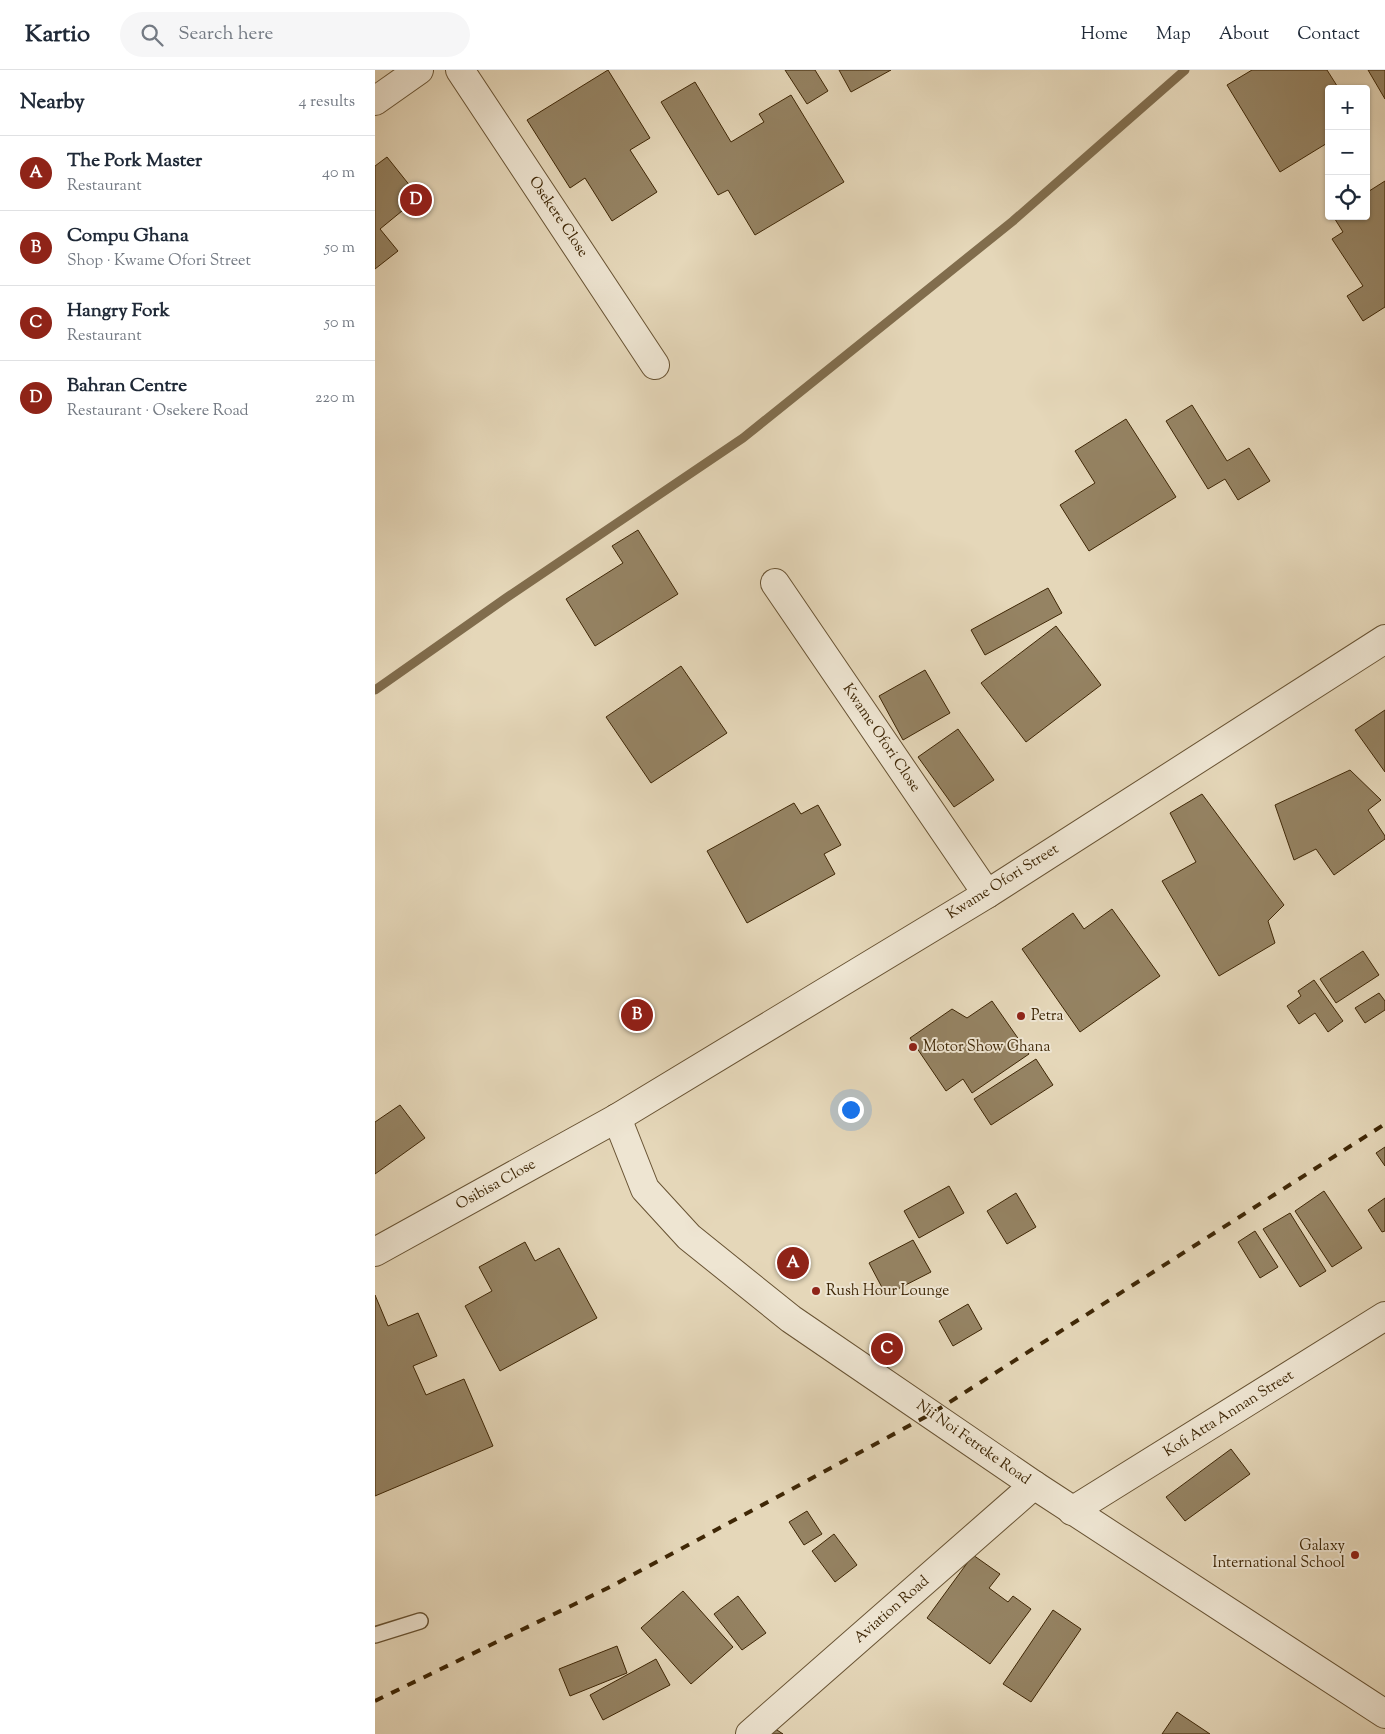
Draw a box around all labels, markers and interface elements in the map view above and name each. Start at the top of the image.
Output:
search box [120,12,470,57]
text: Kartio [25,18,90,52]
icon: search [138,21,166,49]
text: Search here [178,21,273,48]
text: Home [1081,22,1128,48]
text: Map [1156,22,1191,48]
text: About [1219,22,1269,48]
text: Contact [1297,22,1360,48]
map controls [1325,85,1370,220]
button: + [1325,85,1370,130]
text: Nearby [20,88,85,118]
text: 4 results [299,91,355,114]
button: − [1325,130,1370,175]
text: The Pork Master [67,148,202,175]
text: A [30,162,43,185]
text: 40 m [322,162,355,185]
street label: Osekere Close [523,172,593,262]
text: Restaurant [67,175,142,198]
button: locate [1325,175,1370,220]
pin: D [400,181,432,219]
text: Compu Ghana [67,223,189,250]
text: B [31,237,41,260]
text: 50 m [324,237,355,260]
text: Shop · Kwame Ofori Street [67,250,251,273]
text: Hangry Fork [67,298,170,325]
text: C [30,312,42,335]
text: 50 m [324,312,355,335]
text: Restaurant [67,325,142,348]
text: Bahran Centre [67,373,187,400]
text: D [30,387,42,410]
text: 220 m [315,387,355,410]
text: Restaurant · Osekere Road [67,400,249,423]
street label: Kwame Ofori Close [837,680,925,796]
street label: Kwame Ofori Street [943,839,1063,925]
pin: B [621,996,653,1034]
place label: Petra [1031,1006,1063,1027]
marker: Petra [1015,1010,1027,1022]
place label: Motor Show Ghana [923,1037,1050,1058]
marker: Motor Show Ghana [907,1041,919,1053]
your location [838,1097,864,1123]
street label: Osibisa Close [452,1154,540,1216]
pin: A [777,1244,809,1282]
place label: Rush Hour Lounge [826,1281,949,1302]
marker: Rush Hour Lounge [810,1285,822,1297]
pin: C [871,1330,903,1368]
street label: Kofi Atta Annan Street [1160,1365,1298,1463]
street label: Nii Noi Fetreke Road [911,1396,1035,1491]
place label: Galaxy International School [1212,1536,1346,1574]
marker: Galaxy International School [1349,1549,1361,1561]
street label: Aviation Road [850,1571,935,1649]

